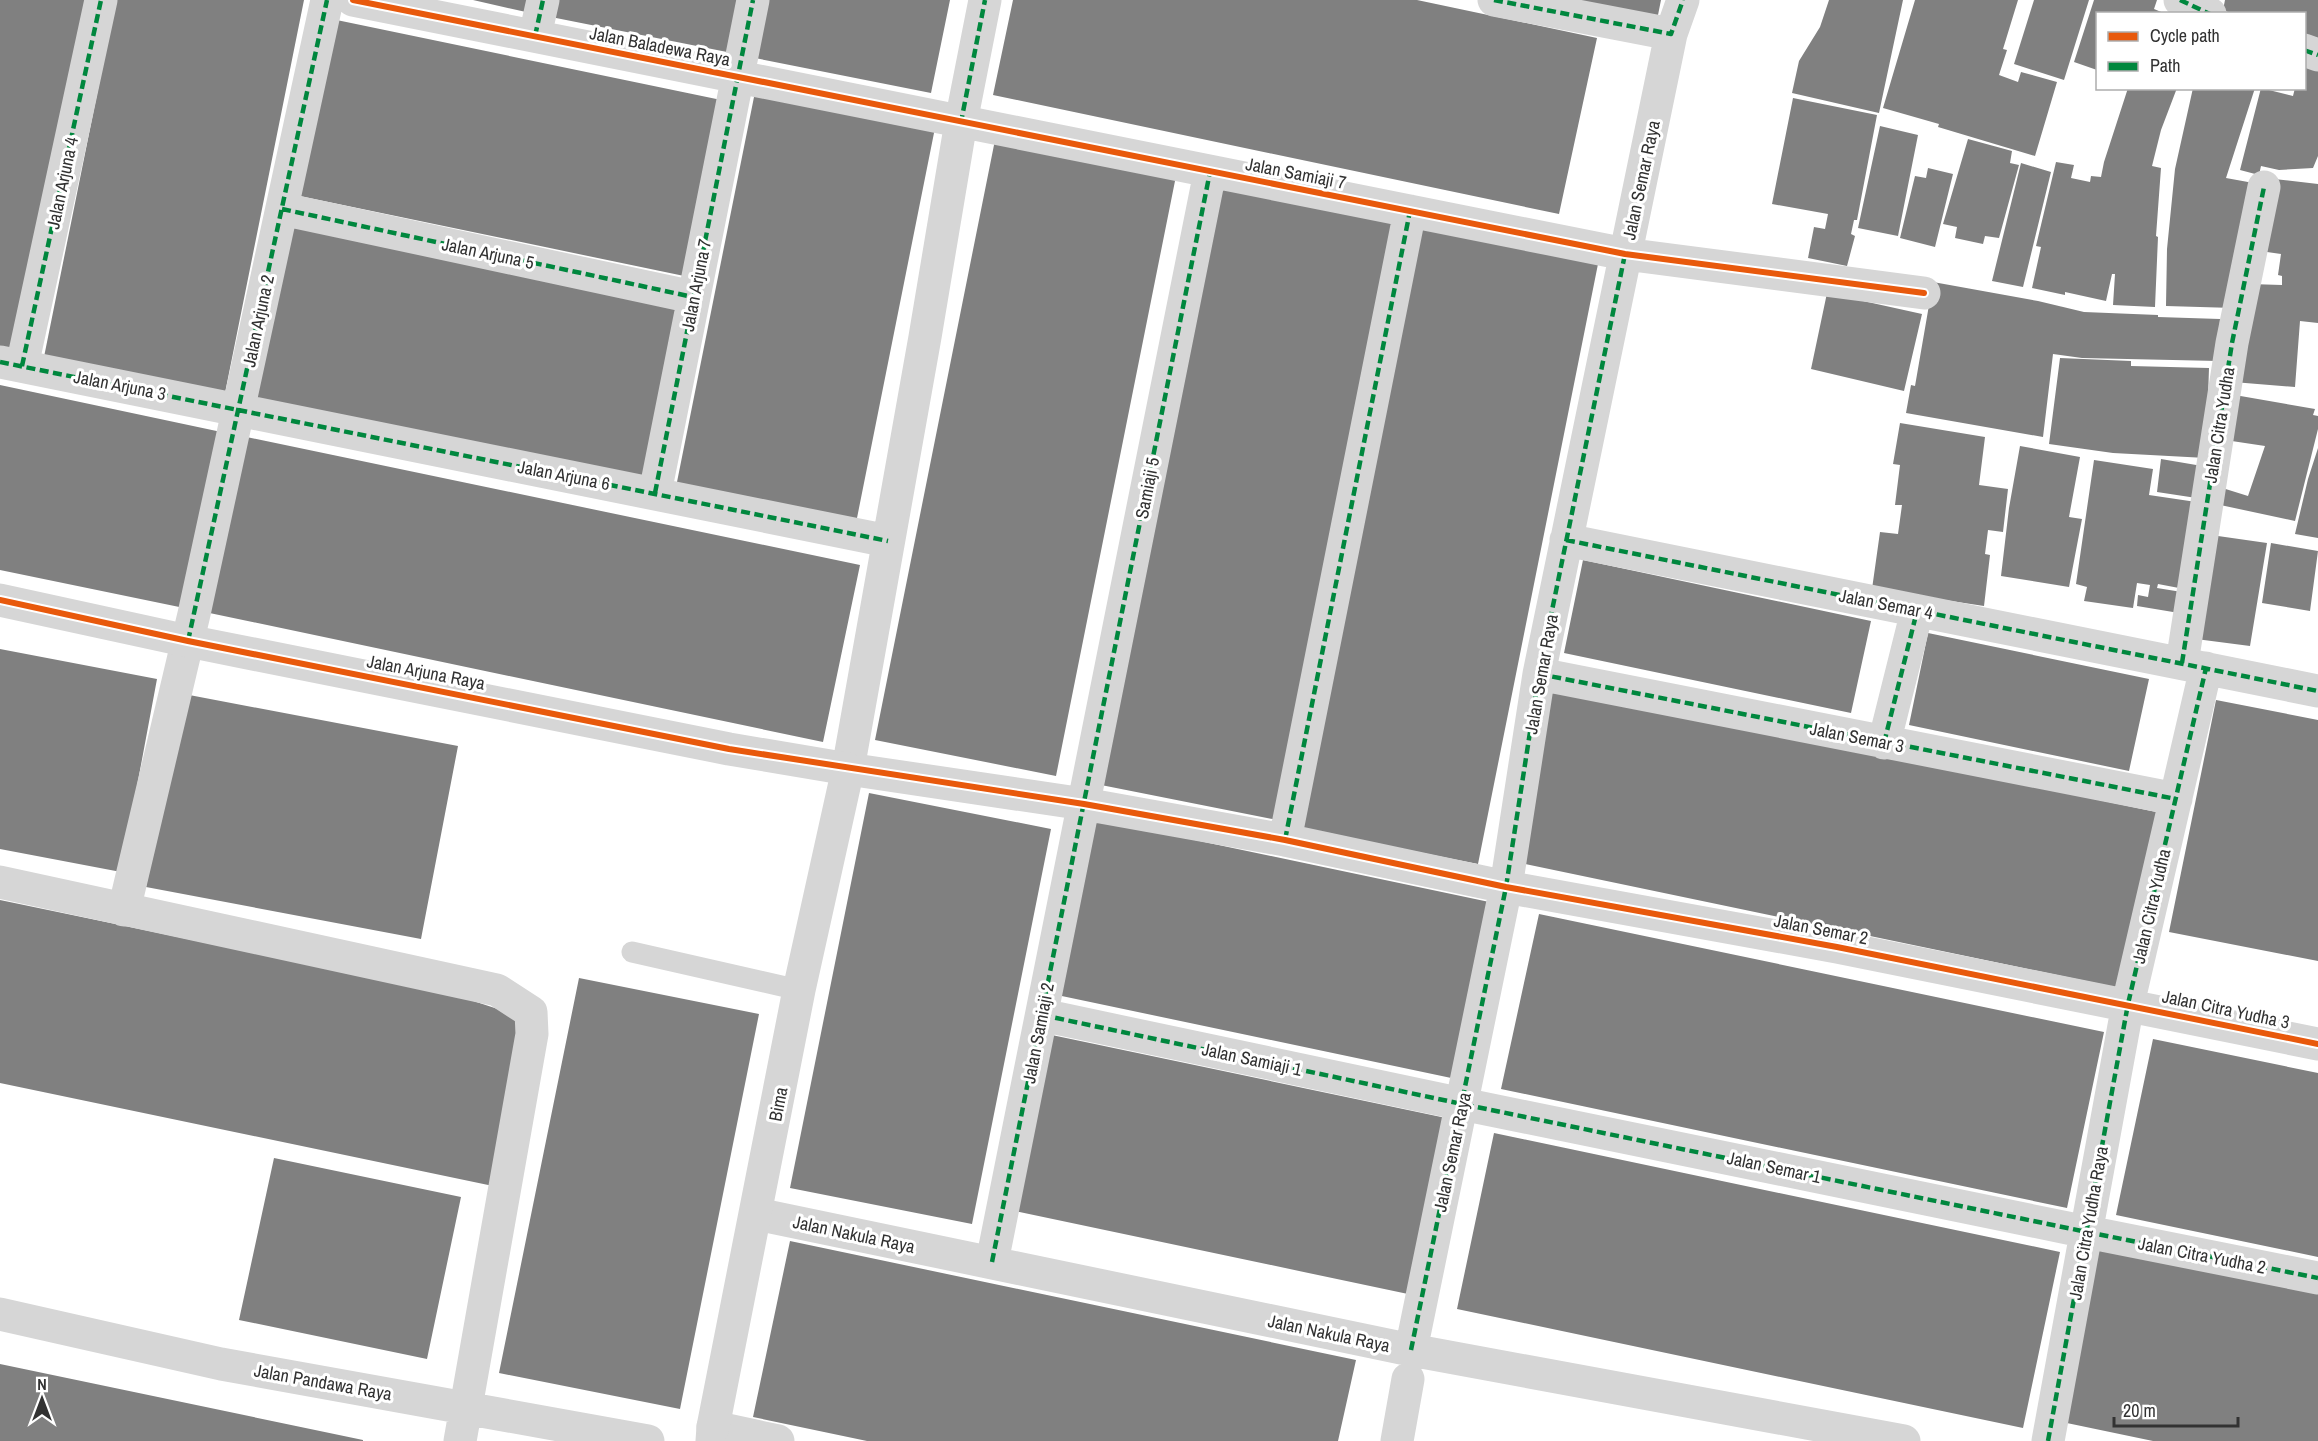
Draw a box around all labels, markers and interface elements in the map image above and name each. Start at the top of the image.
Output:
legend [2096,12,2306,90]
street label: Jalan Baladewa Raya [588,20,732,72]
text: Cycle path [2150,23,2220,48]
text: Path [2150,53,2180,78]
street label: Jalan Semar Raya [1616,118,1666,242]
street label: Jalan Arjuna 4 [40,135,84,231]
street label: Jalan Samiaji 7 [1244,151,1348,195]
street label: Jalan Arjuna 5 [440,231,536,275]
street label: Jalan Arjuna 7 [675,237,717,333]
street label: Jalan Arjuna 2 [236,273,280,369]
street label: Jalan Arjuna 3 [72,364,168,406]
street label: Jalan Citra Yudha [2197,365,2241,485]
street label: Jalan Arjuna 6 [516,454,612,496]
street label: Samiaji 5 [1129,455,1165,521]
street label: Jalan Semar 4 [1837,583,1935,625]
street label: Jalan Semar Raya [1518,612,1564,736]
street label: Jalan Arjuna Raya [365,648,487,696]
street label: Jalan Semar 3 [1808,716,1906,758]
street label: Jalan Citra Yudha [2126,846,2176,966]
street label: Jalan Semar 2 [1772,908,1870,950]
street label: Jalan Samiaji 2 [1016,981,1060,1085]
street label: Jalan Citra Yudha 3 [2160,983,2292,1035]
street label: Jalan Samiaji 1 [1200,1036,1305,1082]
street label: Bima [762,1085,794,1123]
street label: Jalan Semar Raya [1427,1090,1477,1214]
street label: Jalan Citra Yudha Raya [2062,1144,2114,1302]
street label: Jalan Semar 1 [1725,1145,1824,1189]
street label: Jalan Nakula Raya [791,1209,917,1259]
street label: Jalan Citra Yudha 2 [2136,1230,2268,1280]
street label: Jalan Nakula Raya [1266,1308,1392,1358]
street label: Jalan Pandawa Raya [252,1358,394,1406]
north arrow [12,1369,72,1429]
text: N [37,1373,47,1395]
scale bar [2114,1390,2238,1428]
text: 20 m [2123,1398,2156,1423]

